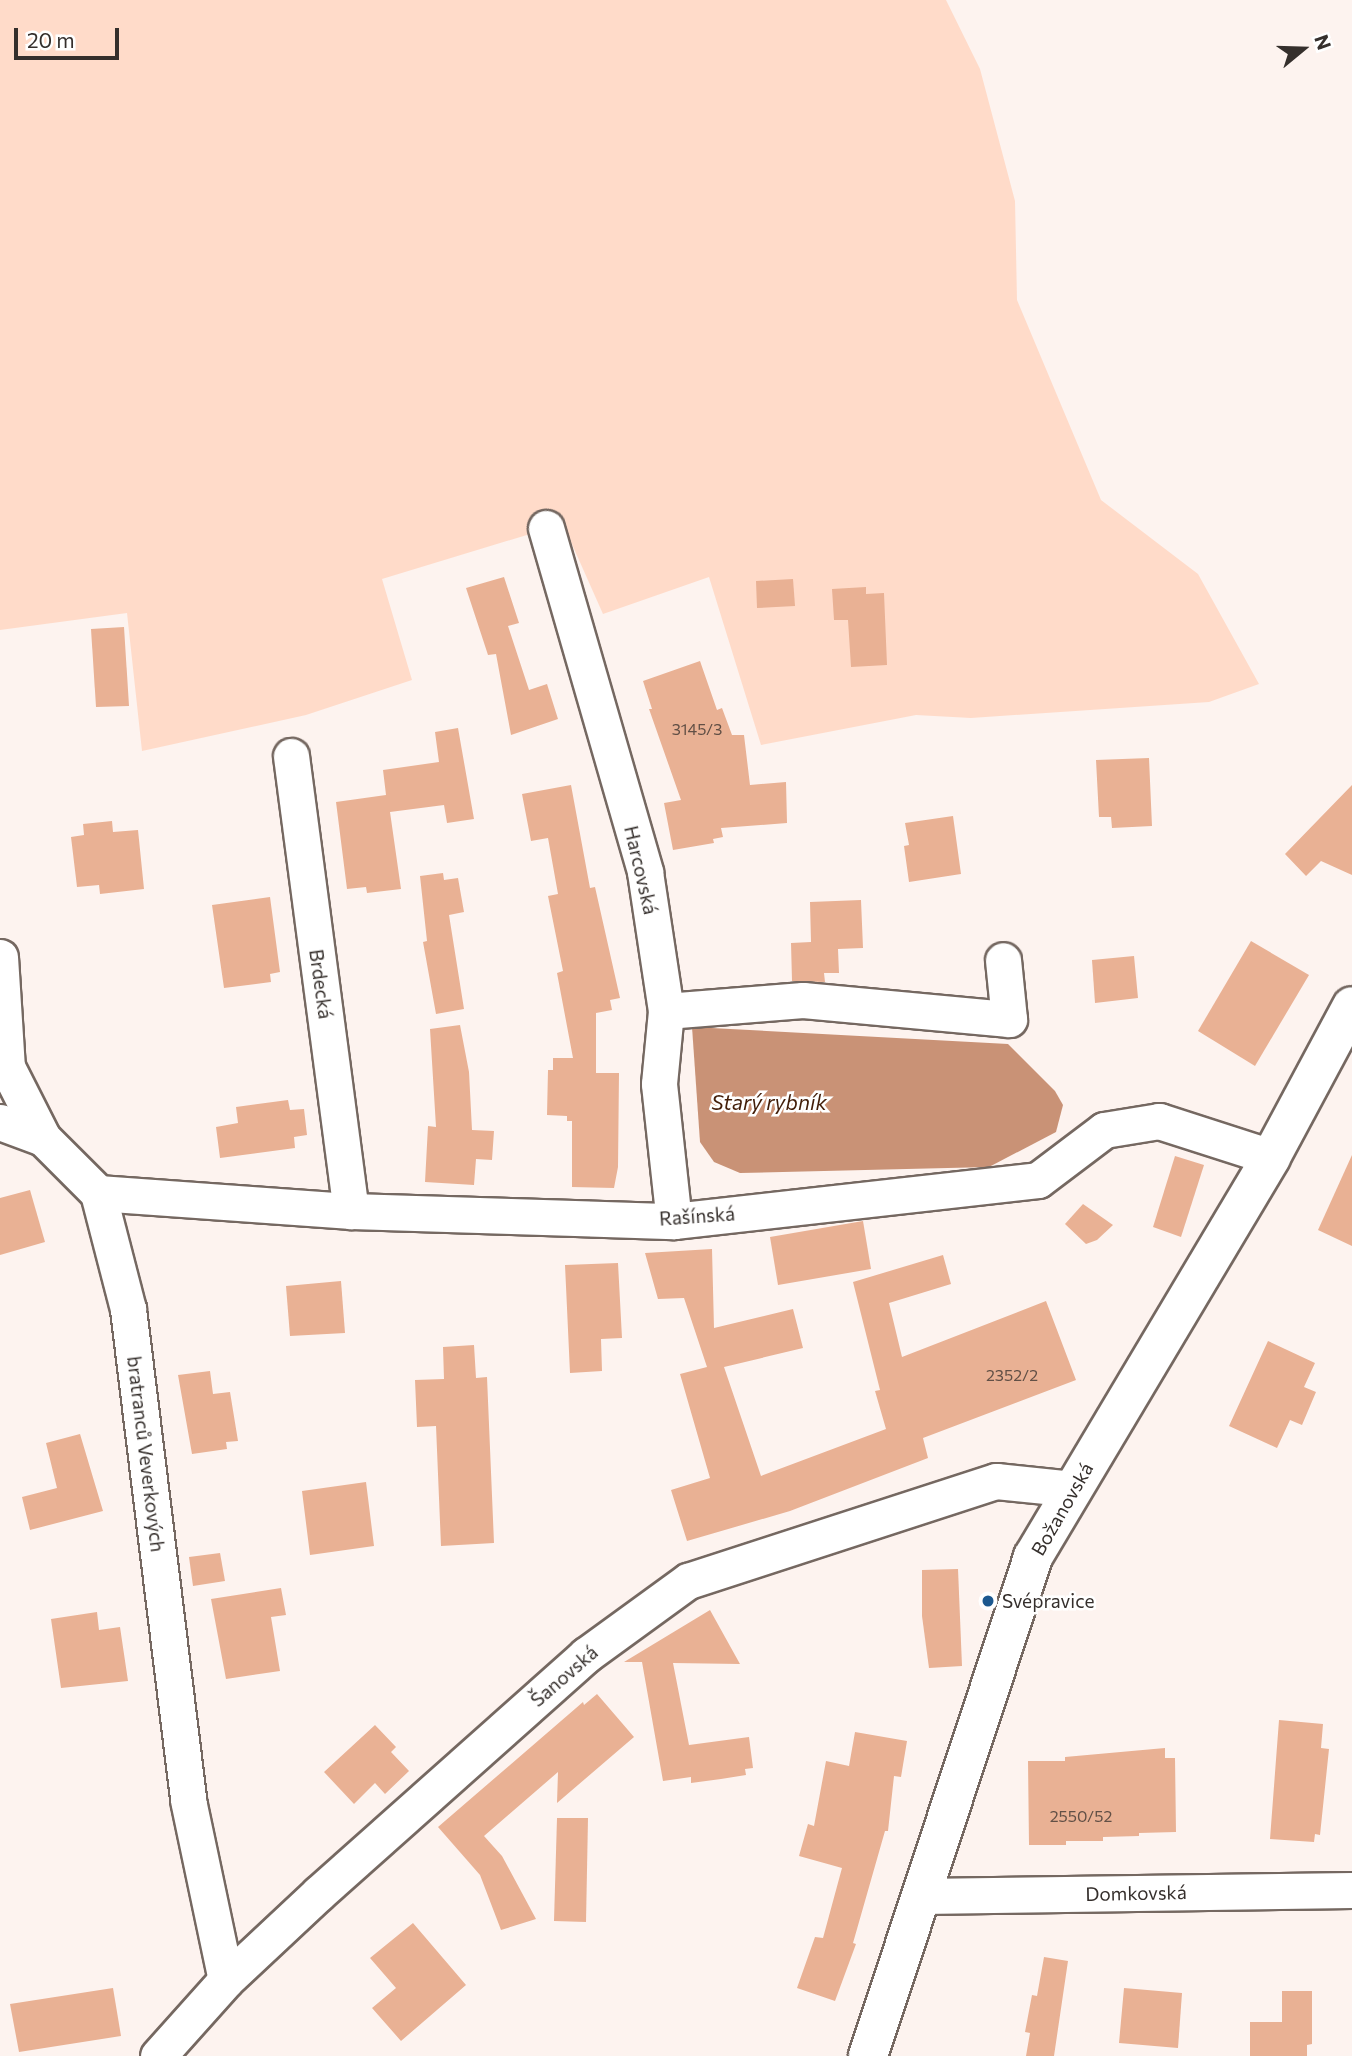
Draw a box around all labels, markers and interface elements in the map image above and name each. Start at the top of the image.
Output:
scale bar [18,14,122,58]
north arrow [1268,14,1338,84]
text: 20 m [27,27,75,52]
text: N [1310,32,1337,52]
house number: 3145/3 [672,719,722,739]
street label: Harcovská [620,823,662,917]
street label: Brdecká [305,948,337,1020]
water label: Starý rybník [711,1089,827,1115]
street label: Rašínská [658,1202,736,1230]
street label: bratranců Veverkových [123,1355,169,1553]
house number: 2352/2 [986,1365,1038,1385]
street label: Božanovská [1026,1459,1098,1559]
place label: Svépravice [1002,1590,1095,1612]
marker: Svépravice [980,1593,996,1609]
street label: Šanovská [526,1641,602,1711]
house number: 2550/52 [1050,1806,1112,1826]
street label: Domkovská [1085,1881,1187,1905]

